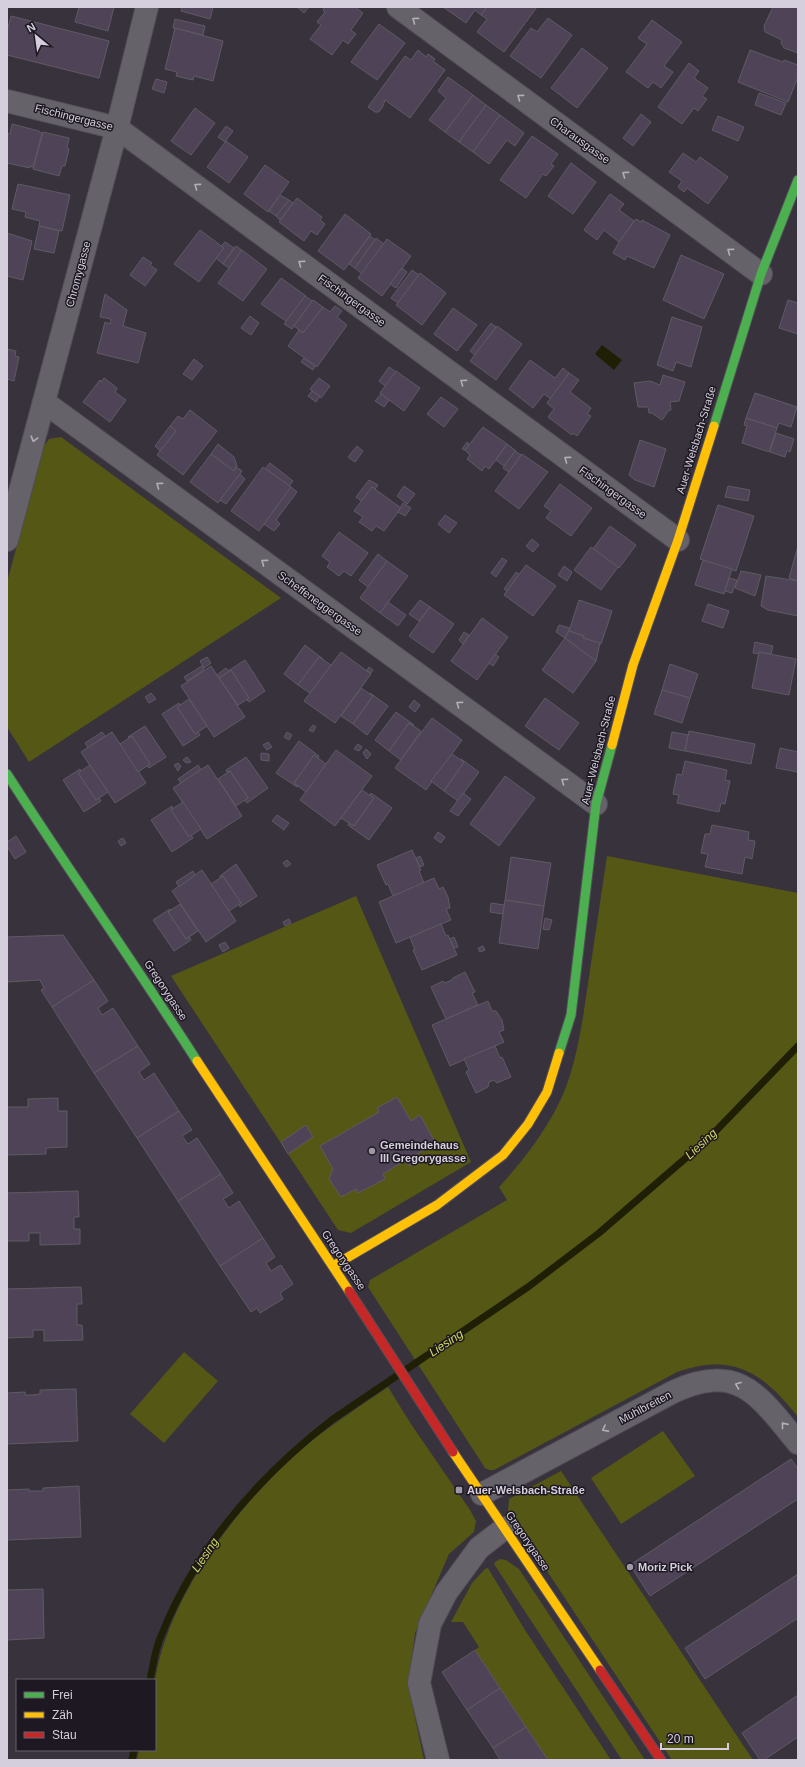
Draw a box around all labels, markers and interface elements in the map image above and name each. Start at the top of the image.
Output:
north arrow [16,16,56,56]
one-way arrow [413,18,420,25]
text: N [25,20,38,34]
one-way arrow [517,94,524,102]
street label: Fischingergasse [34,101,114,133]
street label: Charausgasse [548,114,612,166]
one-way arrow [622,171,629,178]
one-way arrow [194,184,201,191]
street label: Chromygasse [63,240,93,308]
one-way arrow [727,248,734,255]
one-way arrow [299,261,306,268]
street label: Fischingergasse [316,272,388,328]
one-way arrow [460,379,467,386]
street label: Auer-Welsbach-Straße [674,385,718,495]
one-way arrow [30,436,39,443]
one-way arrow [565,456,572,463]
street label: Fischingergasse [577,464,649,520]
one-way arrow [156,482,163,490]
one-way arrow [261,559,268,566]
street label: Scheffeneggergasse [276,569,364,637]
street label: Auer-Welsbach-Straße [579,694,617,806]
one-way arrow [457,702,464,709]
one-way arrow [562,779,569,786]
street label: Gregorygasse [142,958,190,1022]
water label: Liesing [682,1126,720,1162]
place label: Gemeindehaus III Gregorygasse [380,1139,466,1164]
marker: Gemeindehaus III Gregorygasse [367,1146,377,1156]
street label: Gregorygasse [320,1228,368,1292]
water label: Liesing [426,1326,466,1359]
one-way arrow [735,1381,742,1389]
street label: Mühlbreiten [617,1388,673,1426]
one-way arrow [781,1422,788,1430]
one-way arrow [602,1424,609,1431]
place label: Auer-Welsbach-Straße [467,1484,585,1496]
marker: Auer-Welsbach-Straße [454,1485,464,1495]
street label: Gregorygasse [504,1509,552,1573]
water label: Liesing [189,1535,222,1575]
place label: Moriz Pick [638,1561,693,1573]
marker: Moriz Pick [625,1562,635,1572]
legend [16,1679,156,1751]
text: Frei [52,1688,73,1702]
text: Zäh [52,1708,73,1722]
scale bar [661,1725,728,1751]
text: Stau [52,1728,77,1742]
text: 20 m [667,1732,694,1746]

